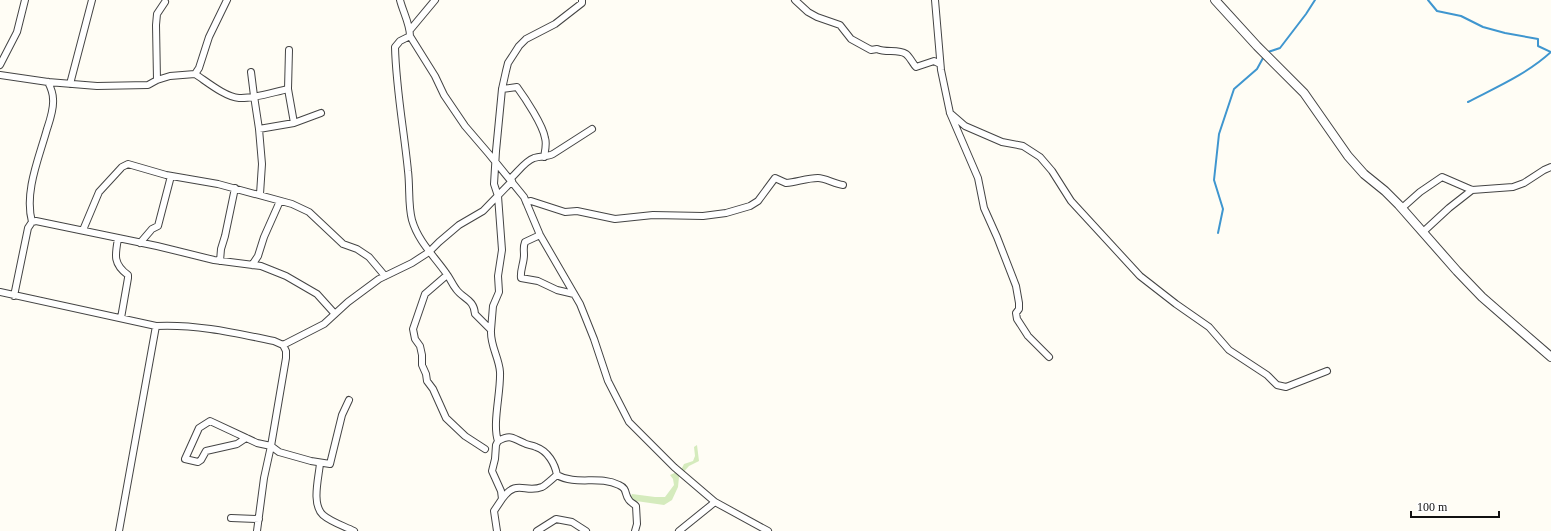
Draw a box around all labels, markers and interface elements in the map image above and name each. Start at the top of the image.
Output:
scale bar [1411,493,1499,519]
text: 100 m [1417,500,1448,514]

